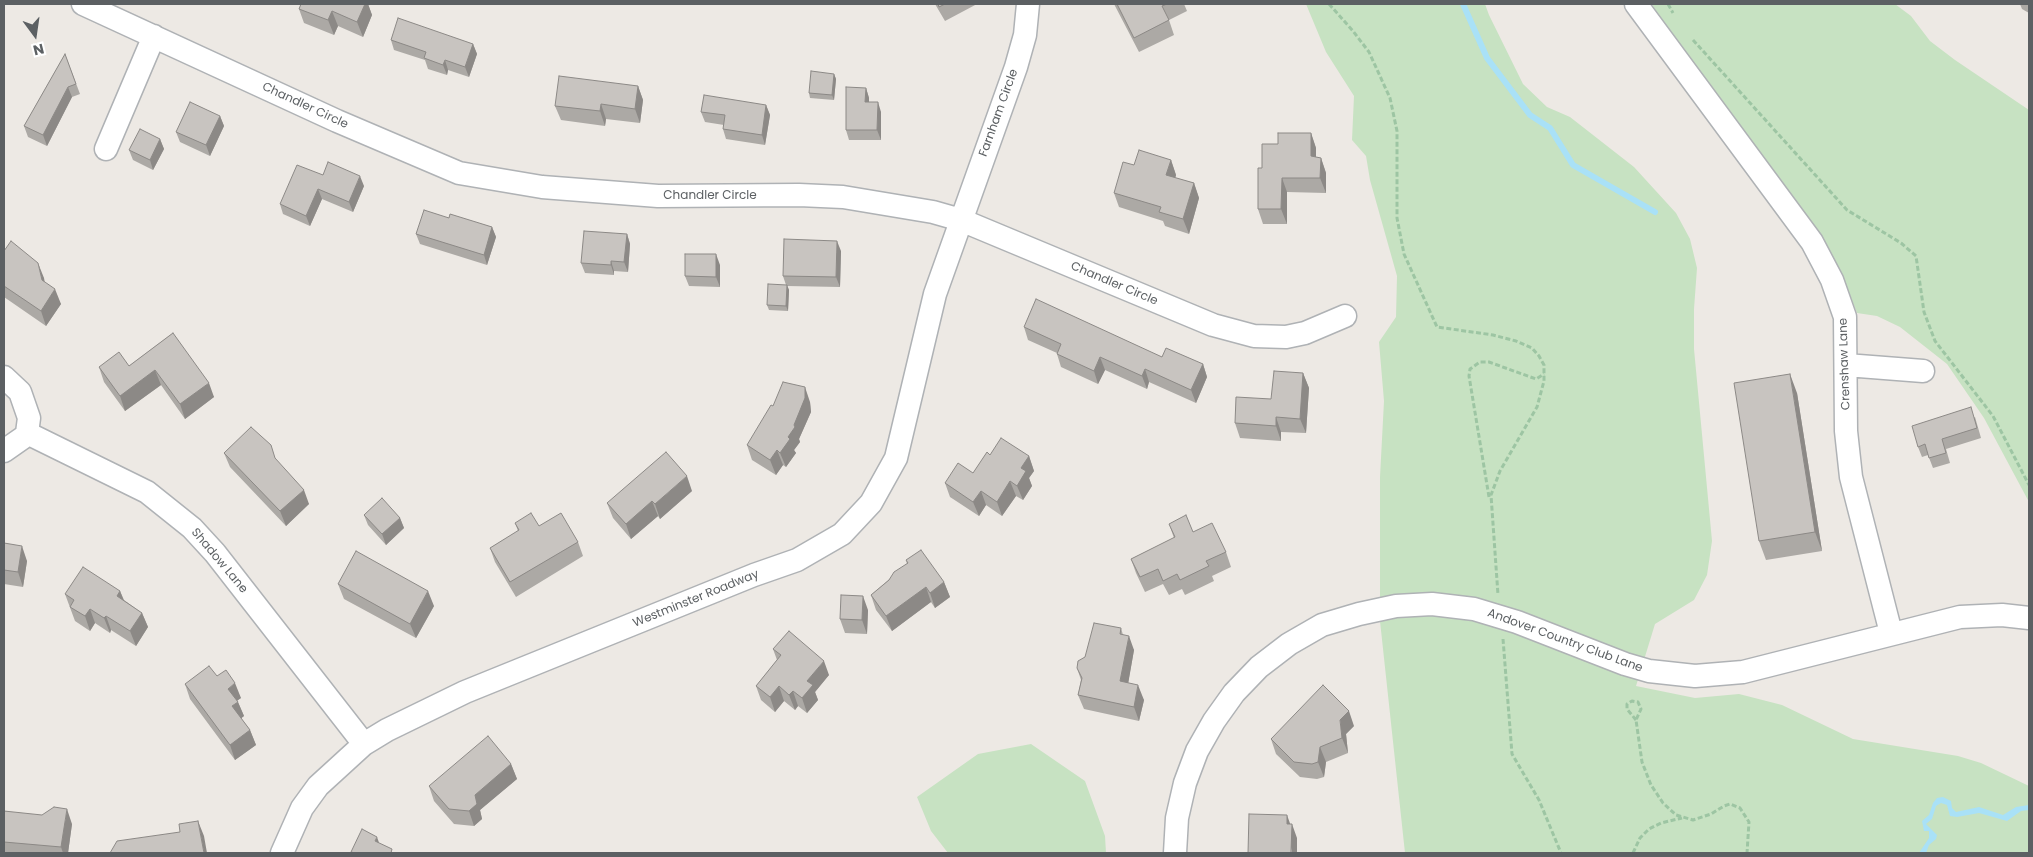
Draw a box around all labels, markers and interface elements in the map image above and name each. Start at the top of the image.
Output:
north arrow [10,10,60,60]
text: N [31,39,46,61]
street label: Farnham Circle [976,67,1022,159]
street label: Chandler Circle [260,80,350,132]
street label: Chandler Circle [663,189,757,203]
street label: Chandler Circle [1068,259,1160,309]
street label: Crenshaw Lane [1836,318,1854,410]
street label: Shadow Lane [188,526,250,596]
street label: Westminster Roadway [631,567,761,631]
street label: Andover Country Club Lane [1485,606,1645,676]

